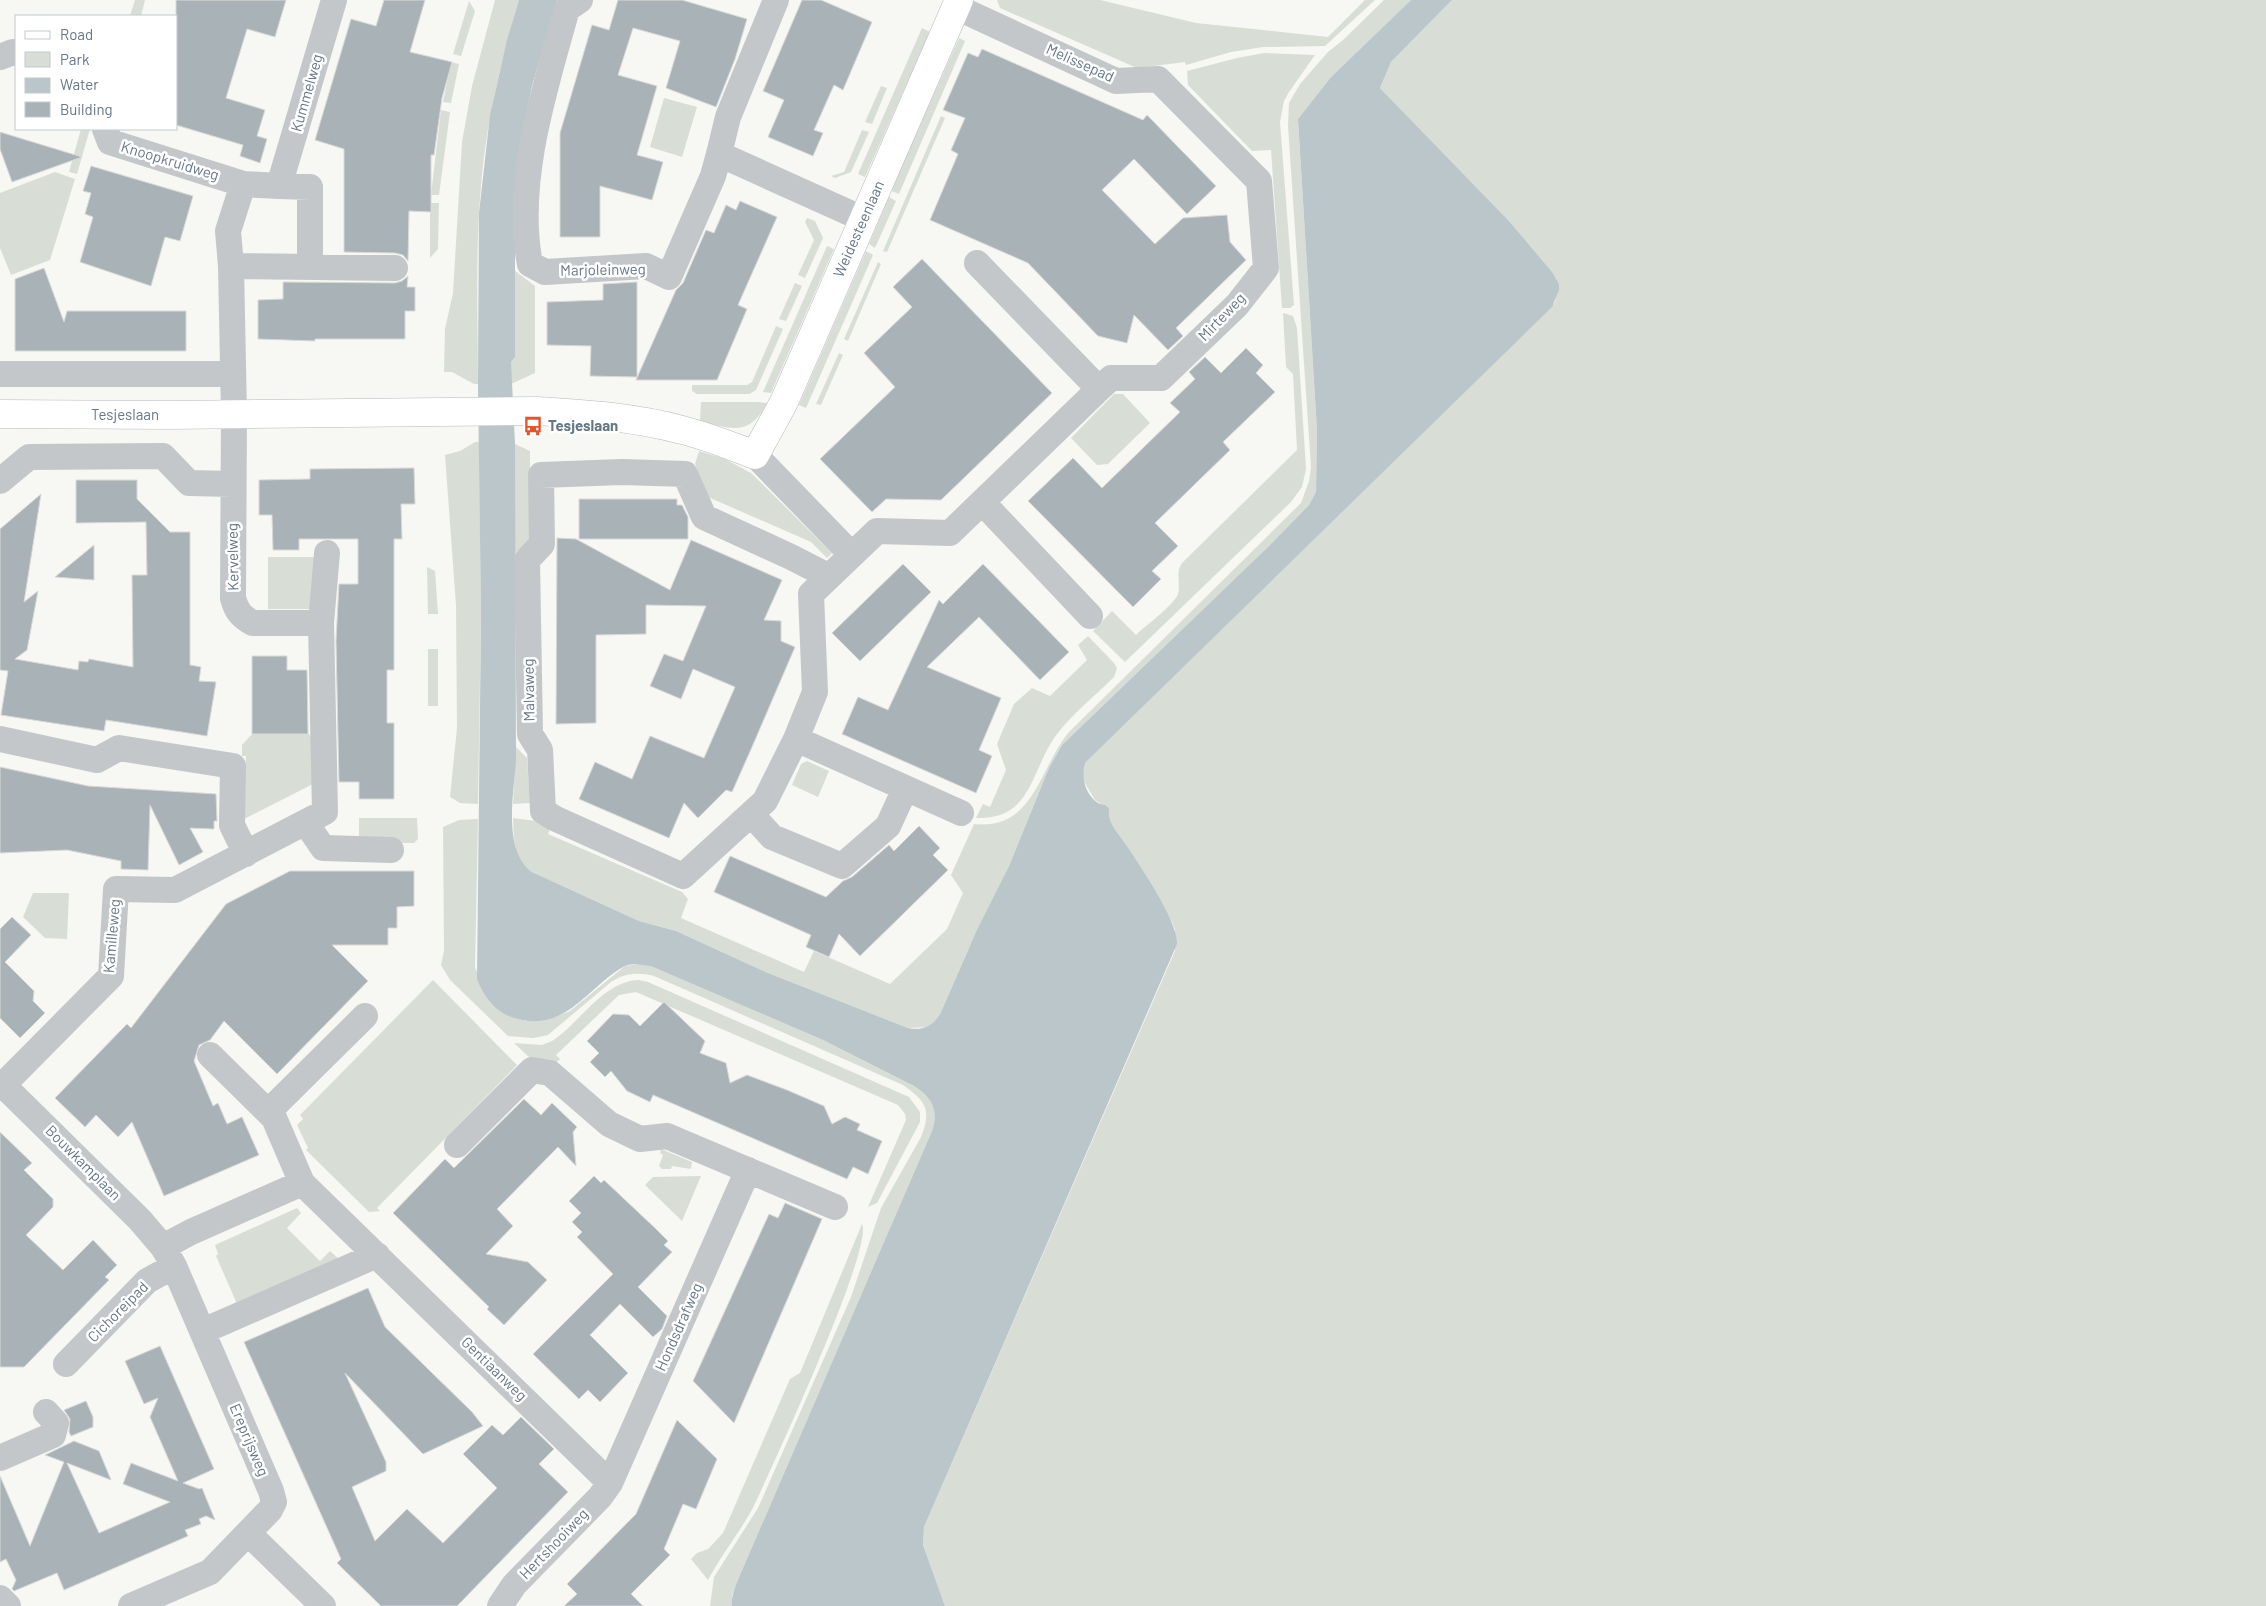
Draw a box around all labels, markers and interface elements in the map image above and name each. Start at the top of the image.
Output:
legend [15,15,178,130]
text: Road [60,25,93,43]
street label: Melissepad [1044,39,1117,85]
text: Park [60,50,90,68]
street label: Kummelweg [286,52,326,134]
text: Water [60,75,99,93]
text: Building [60,100,113,118]
street label: Knoopkruidweg [119,137,221,183]
street label: Weidesteenlaan [829,178,887,280]
street label: Marjoleinweg [560,259,646,279]
street label: Mirteweg [1194,289,1249,344]
street label: Tesjeslaan [91,405,159,423]
bus stop icon: Tesjeslaan [522,415,544,437]
place label: Tesjeslaan [548,416,618,434]
street label: Kervelweg [222,523,242,591]
street label: Malvaweg [518,658,538,722]
street label: Kamilleweg [99,898,123,974]
street label: Bouwkamplaan [42,1121,125,1204]
street label: Cichoreipad [83,1277,151,1345]
street label: Hondsdrafweg [651,1280,706,1373]
street label: Gentiaanweg [458,1332,531,1404]
street label: Ereprijsweg [227,1401,273,1479]
street label: Hertshooiweg [515,1504,591,1582]

